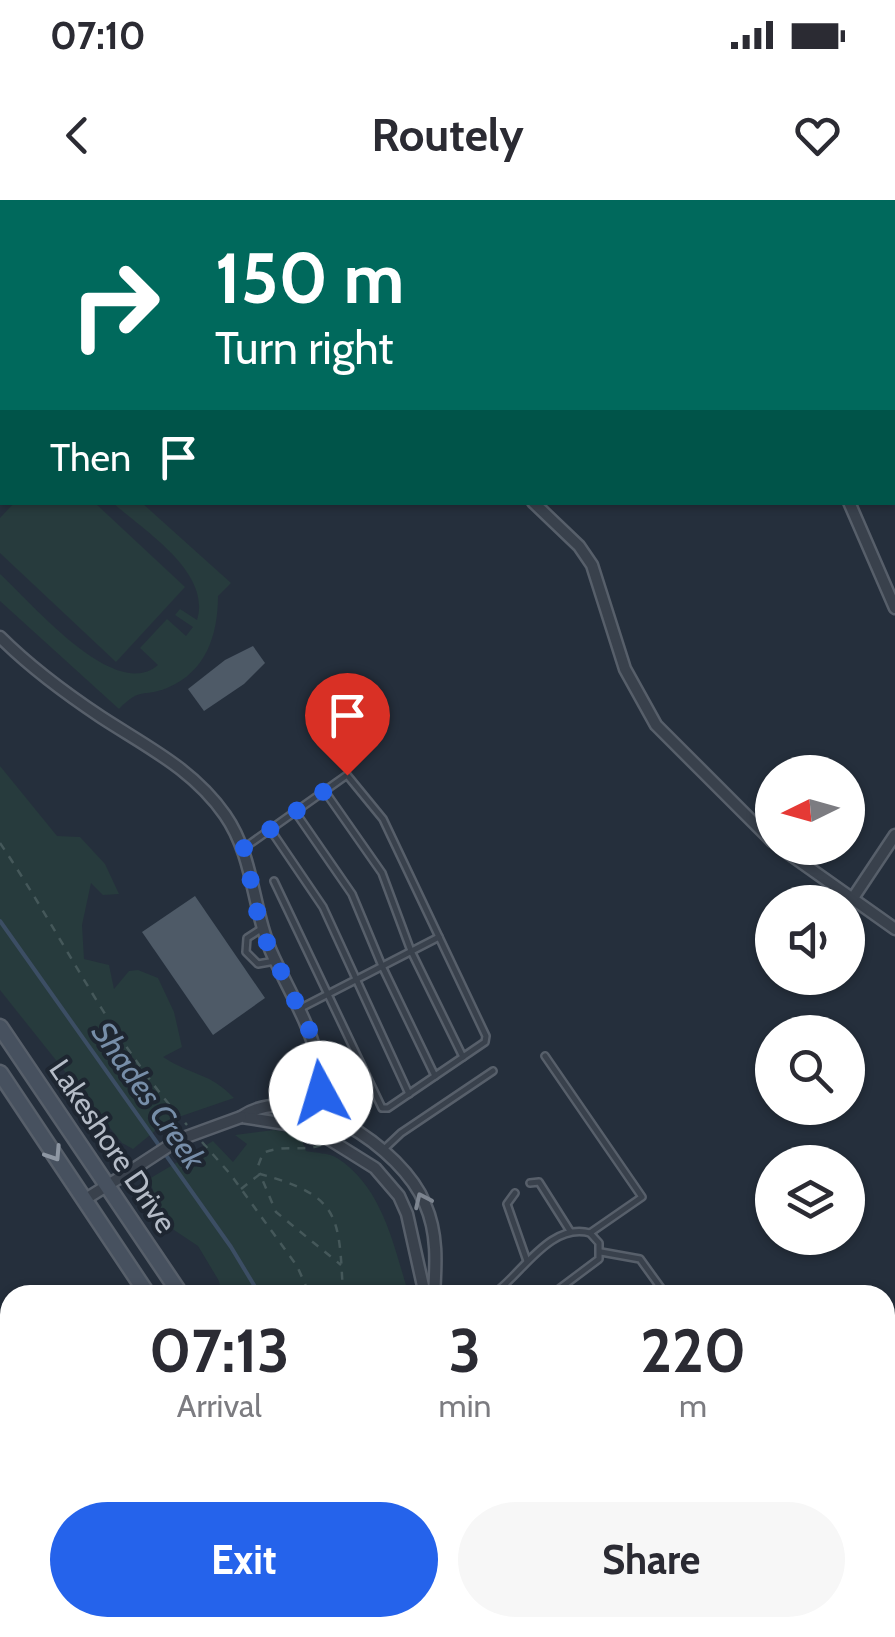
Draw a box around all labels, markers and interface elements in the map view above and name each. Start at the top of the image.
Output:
text: 07:10 [50,12,146,59]
icon: back [50,108,105,163]
text: Routely [371,108,524,162]
icon: heart [790,108,845,163]
text: 150 m [215,235,404,321]
icon: right [50,240,180,370]
text: Turn right [215,321,394,375]
icon: arrive [151,430,206,485]
text: Then [50,434,131,481]
pin [305,673,390,776]
icon: arrive [320,688,375,743]
north arrow [755,755,865,865]
map controls [755,755,865,1255]
button: sound [755,885,865,995]
water label: Shades Creek [84,1014,215,1177]
button: search [755,1015,865,1125]
position arrow [269,1041,373,1145]
street label: Lakeshore Drive [41,1052,185,1240]
one-way arrow [42,1144,61,1162]
button: layers [755,1145,865,1255]
one-way arrow [414,1192,434,1210]
text: 07:13 [149,1314,290,1387]
text: 3 [449,1314,481,1387]
text: 220 [640,1314,746,1387]
text: Arrival [177,1386,262,1425]
text: min [439,1386,491,1425]
text: m [679,1386,707,1425]
button: Exit [50,1502,438,1617]
button: Share [458,1502,845,1617]

